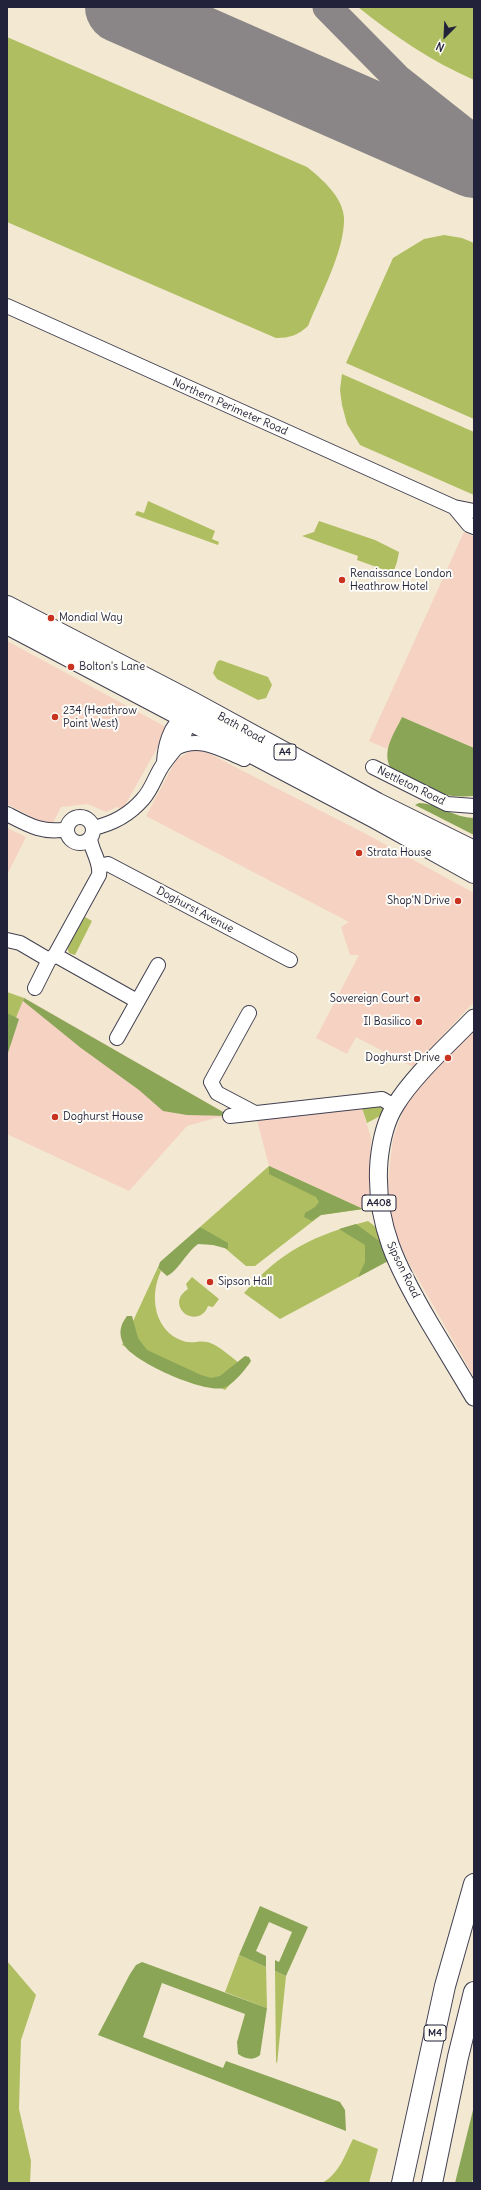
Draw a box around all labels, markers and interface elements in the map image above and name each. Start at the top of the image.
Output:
north arrow [425,16,465,56]
text: N [434,39,446,55]
street label: Northern Perimeter Road [170,376,290,438]
place label: Renaissance London Heathrow Hotel [350,567,452,593]
marker: Renaissance London Heathrow Hotel [337,575,347,585]
place label: Mondial Way [59,611,123,625]
marker: Mondial Way [46,613,56,623]
place label: Bolton's Lane [79,660,145,674]
marker: Bolton's Lane [66,662,76,672]
place label: 234 (Heathrow Point West) [63,704,137,730]
street label: Bath Road [215,710,267,746]
marker: 234 (Heathrow Point West) [50,712,60,722]
road number: A4 [274,744,296,760]
street label: Nettleton Road [375,764,447,808]
place label: Strata House [367,846,431,860]
marker: Strata House [354,848,364,858]
street label: Doghurst Avenue [154,884,236,936]
place label: Shop'N Drive [387,894,450,908]
marker: Shop'N Drive [453,896,463,906]
place label: Sovereign Court [330,992,409,1006]
marker: Sovereign Court [412,994,422,1004]
place label: Il Basilico [364,1015,411,1029]
marker: Il Basilico [414,1017,424,1027]
place label: Doghurst Drive [365,1051,440,1065]
marker: Doghurst Drive [443,1053,453,1063]
place label: Doghurst House [63,1110,143,1124]
marker: Doghurst House [50,1112,60,1122]
road number: A408 [362,1195,396,1211]
street label: Sipson Road [384,1240,422,1300]
place label: Sipson Hall [218,1275,272,1289]
marker: Sipson Hall [205,1277,215,1287]
road number: M4 [424,2025,446,2041]

